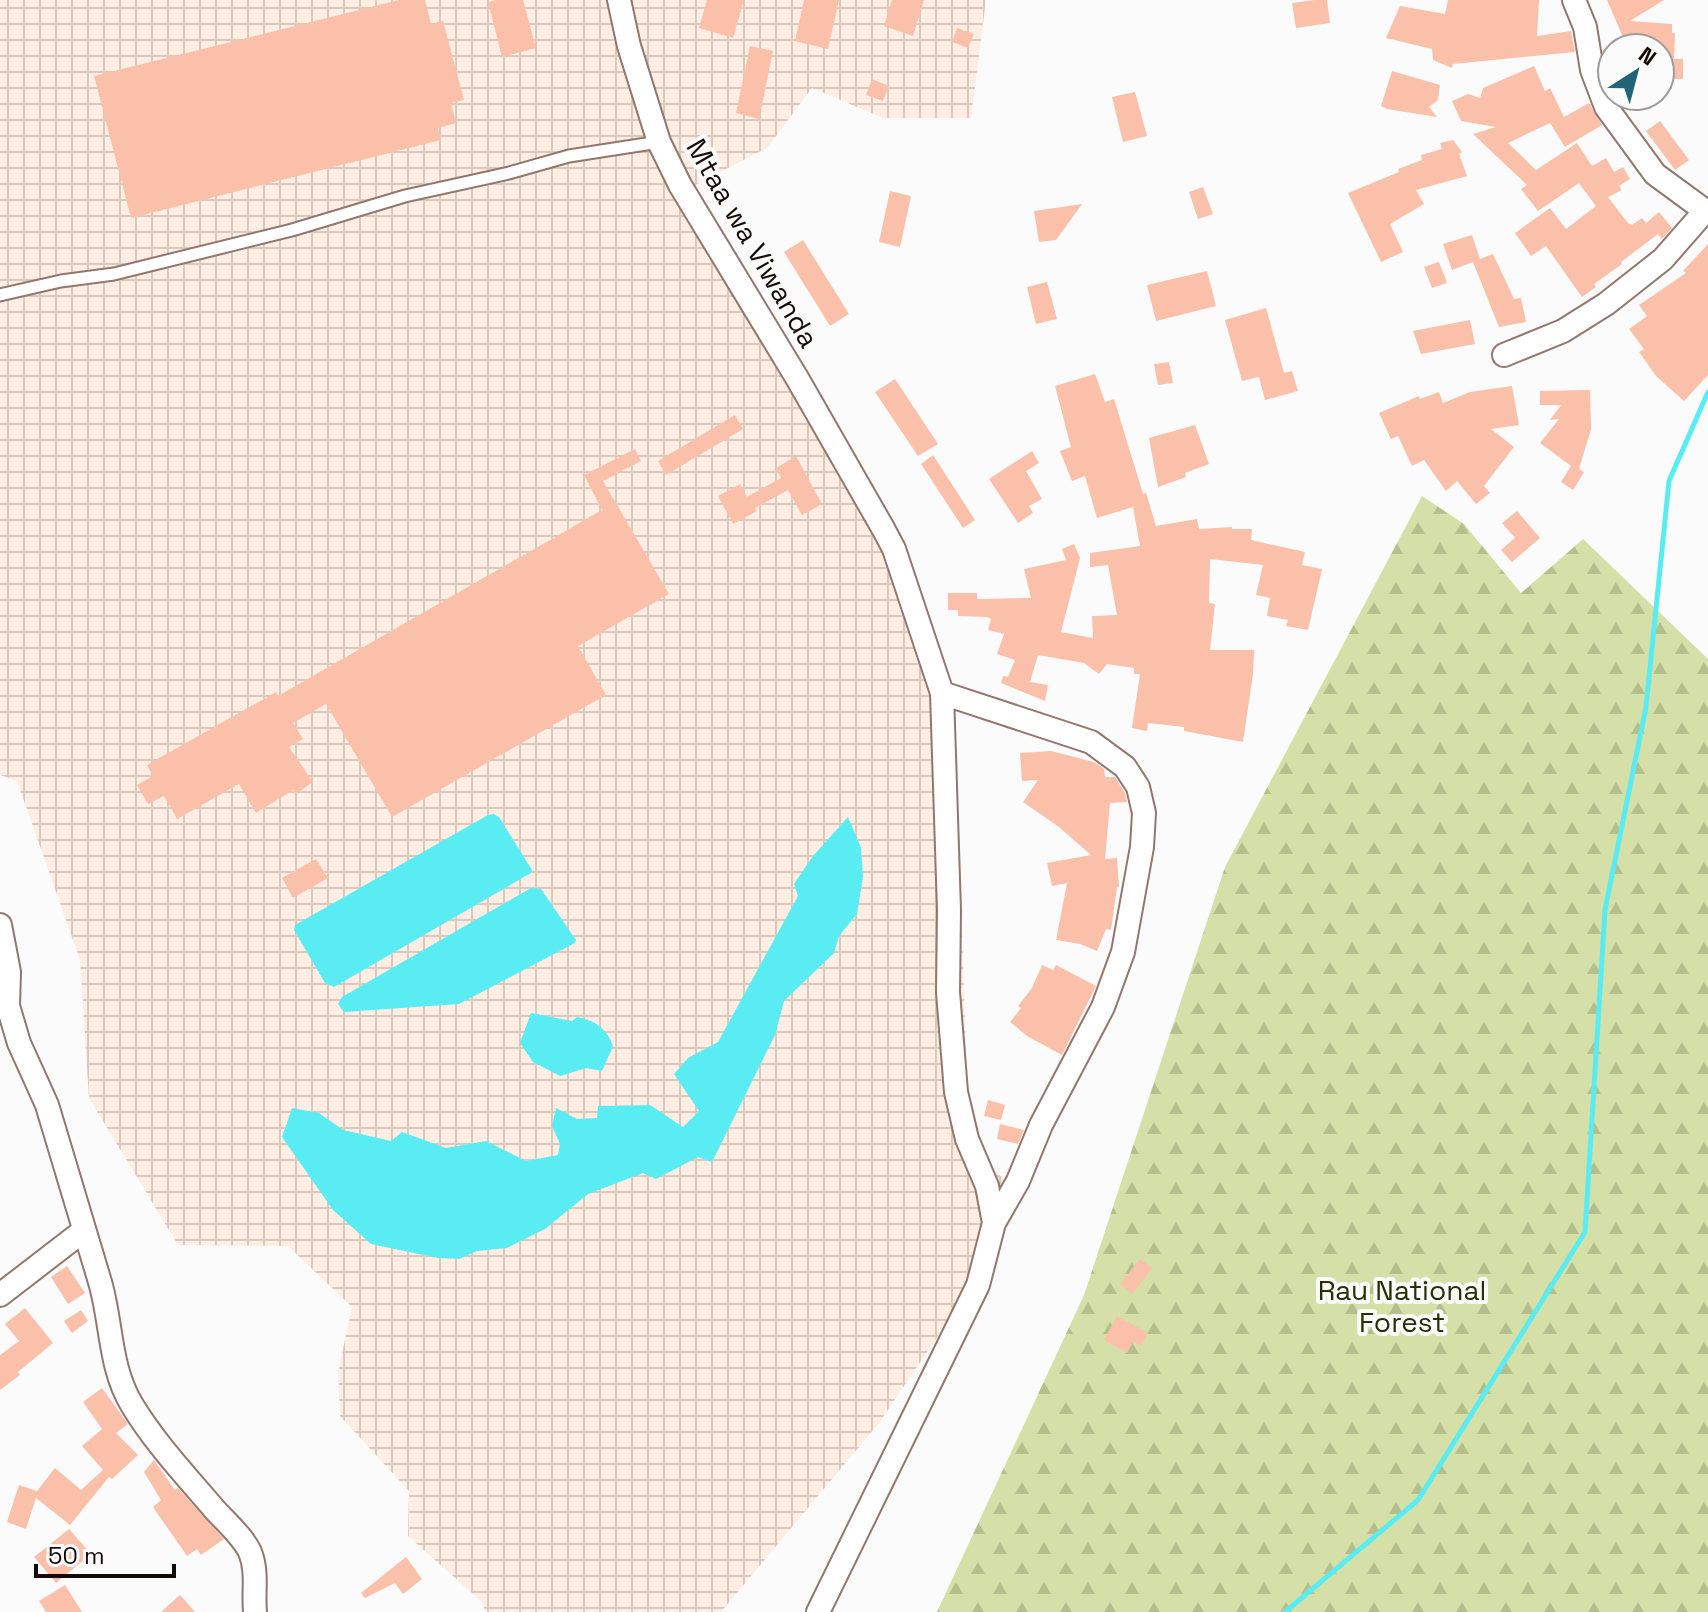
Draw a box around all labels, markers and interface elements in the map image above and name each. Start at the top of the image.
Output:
north arrow [1596,32,1676,112]
text: N [1634,40,1662,71]
street label: Mtaa wa Viwanda [679,132,827,354]
park label: Rau National Forest [1318,1272,1486,1340]
scale bar [36,1528,174,1578]
text: 50 m [48,1540,105,1571]

